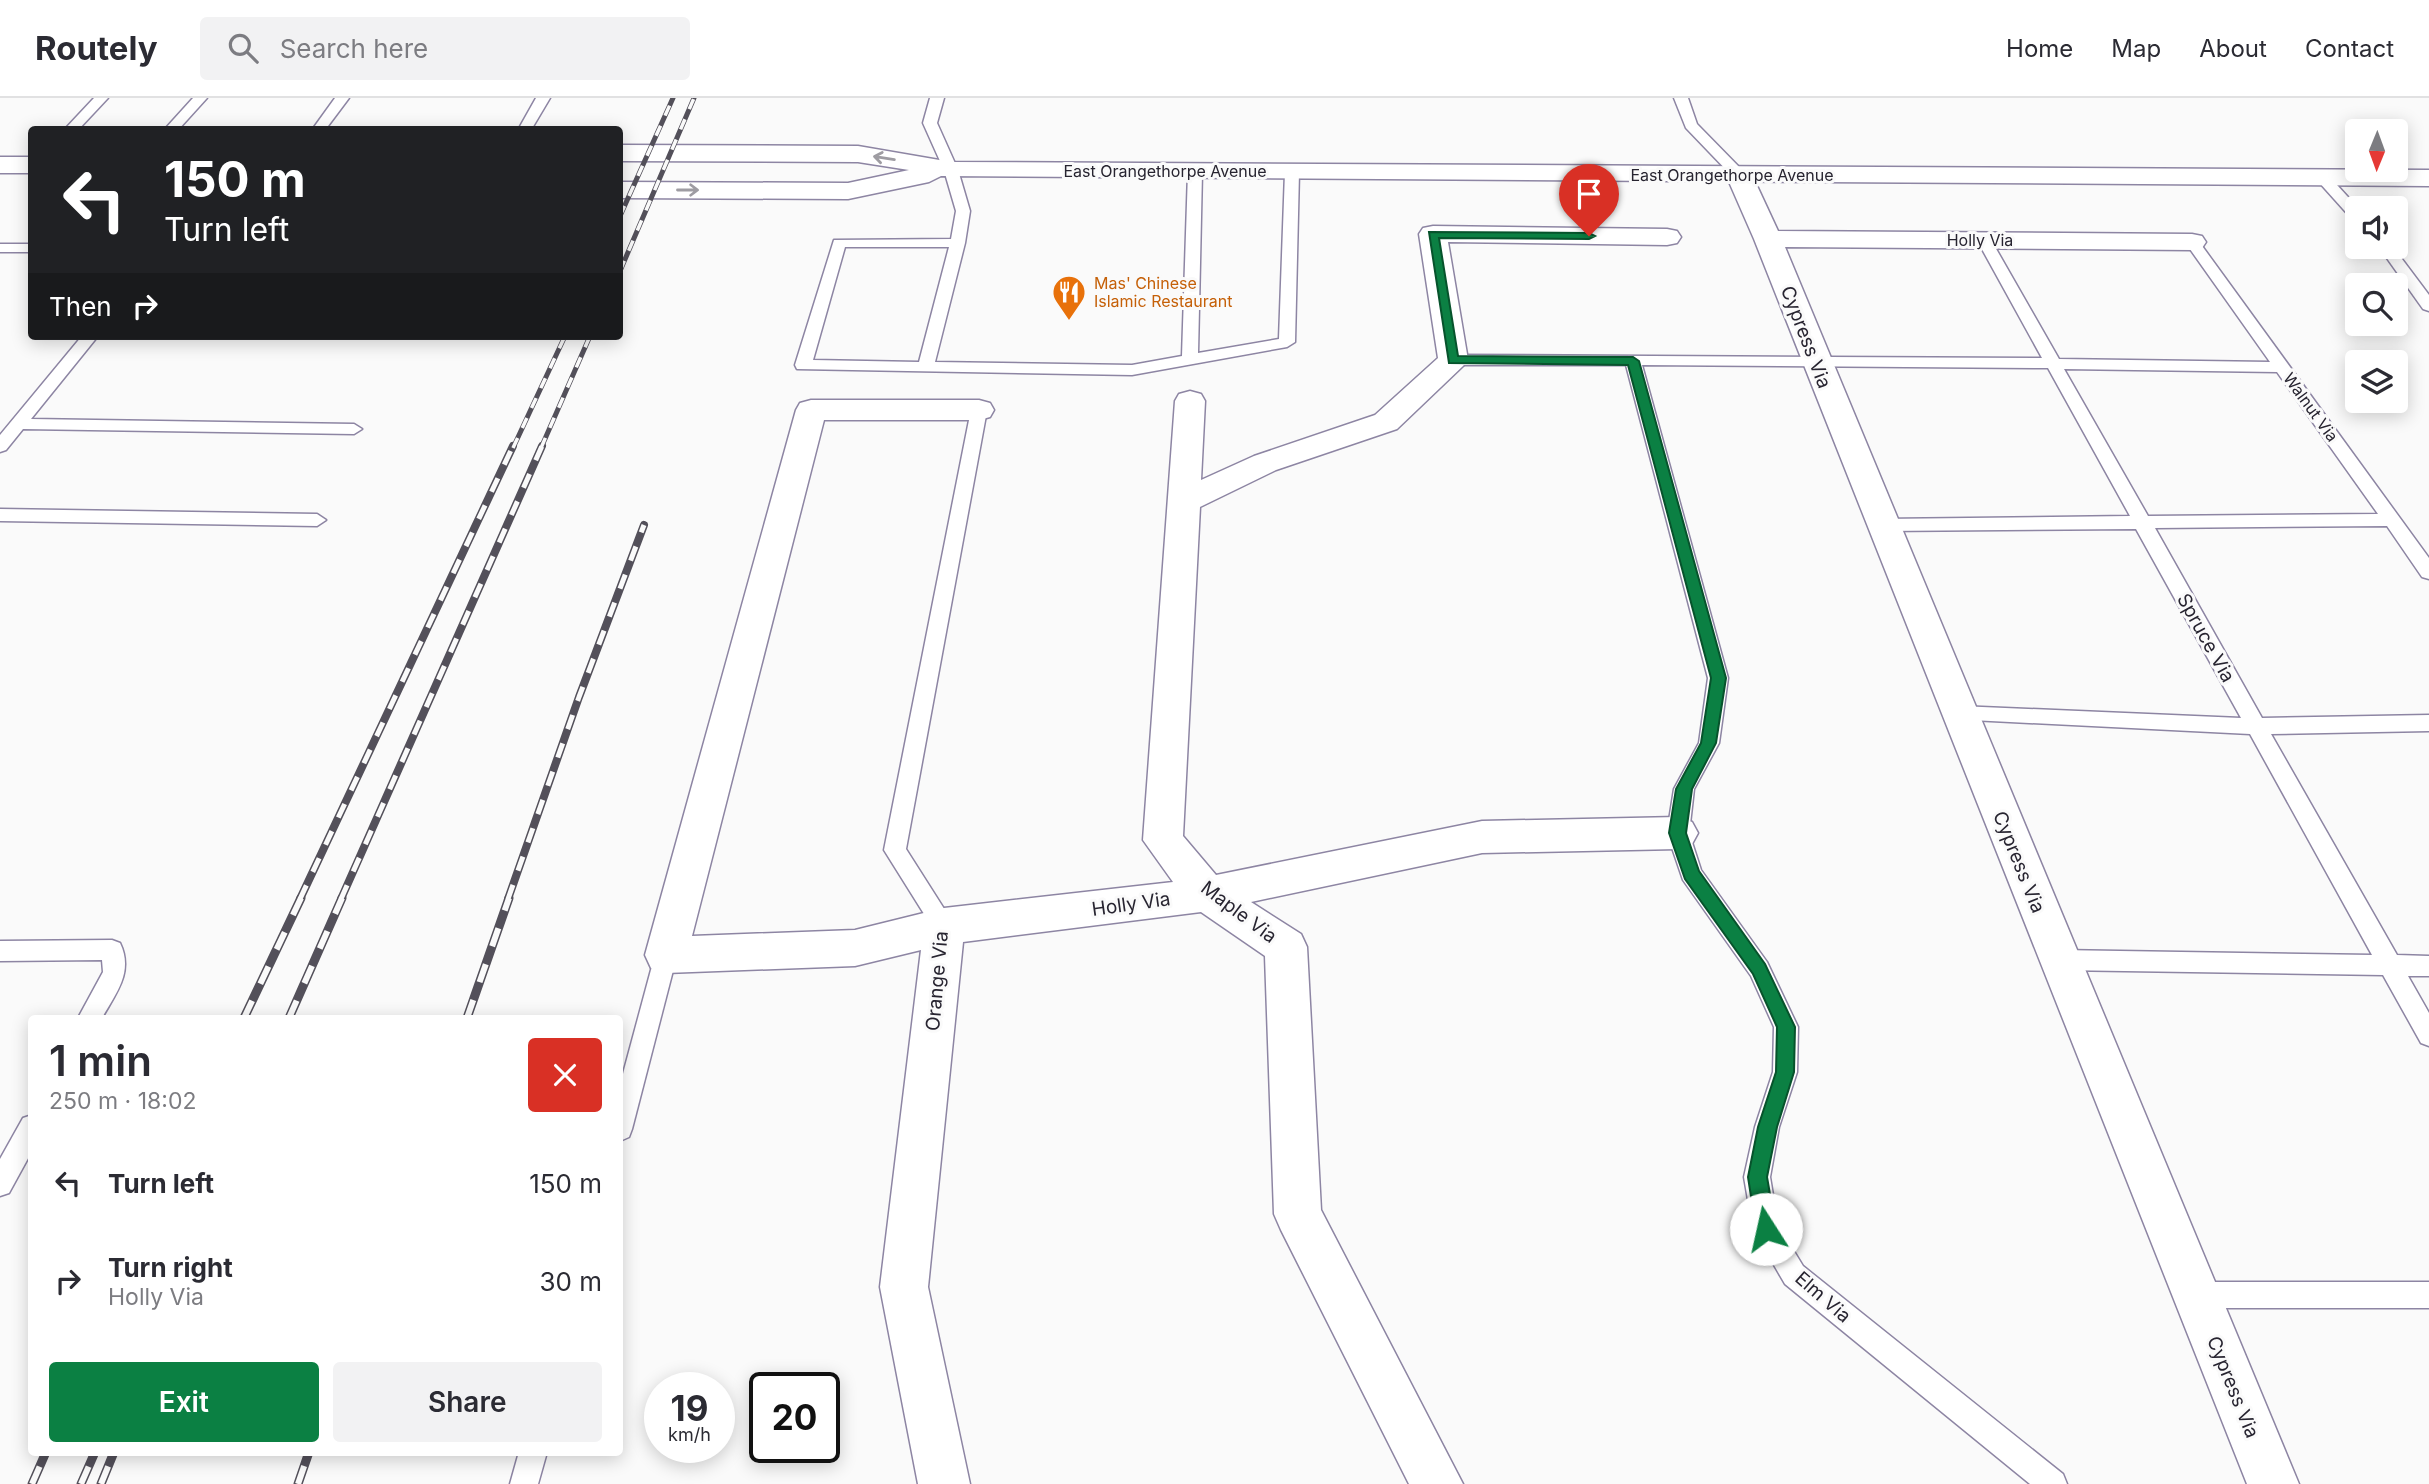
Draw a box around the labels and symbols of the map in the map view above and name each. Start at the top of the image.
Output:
north arrow [2345,119,2408,182]
one-way arrow [873,151,896,164]
street label: East Orangethorpe Avenue [1063,161,1267,181]
pin [1559,164,1619,236]
street label: East Orangethorpe Avenue [1630,165,1834,185]
one-way arrow [676,183,699,197]
street label: Holly Via [1947,230,2013,250]
restaurant icon: Mas' Chinese Islamic Restaurant [1050,273,1088,322]
place label: Mas' Chinese Islamic Restaurant [1094,273,1232,311]
street label: Cypress Via [1776,283,1836,391]
street label: Walnut Via [2279,369,2343,445]
street label: Spruce Via [2172,590,2240,686]
street label: Cypress Via [1988,808,2050,916]
street label: Maple Via [1197,876,1281,948]
street label: Holly Via [1090,887,1172,921]
street label: Orange Via [921,930,953,1032]
position arrow [1729,1192,1803,1266]
street label: Elm Via [1790,1267,1856,1327]
street label: Cypress Via [2202,1333,2264,1441]
speed limit sign: 20 [749,1372,840,1463]

